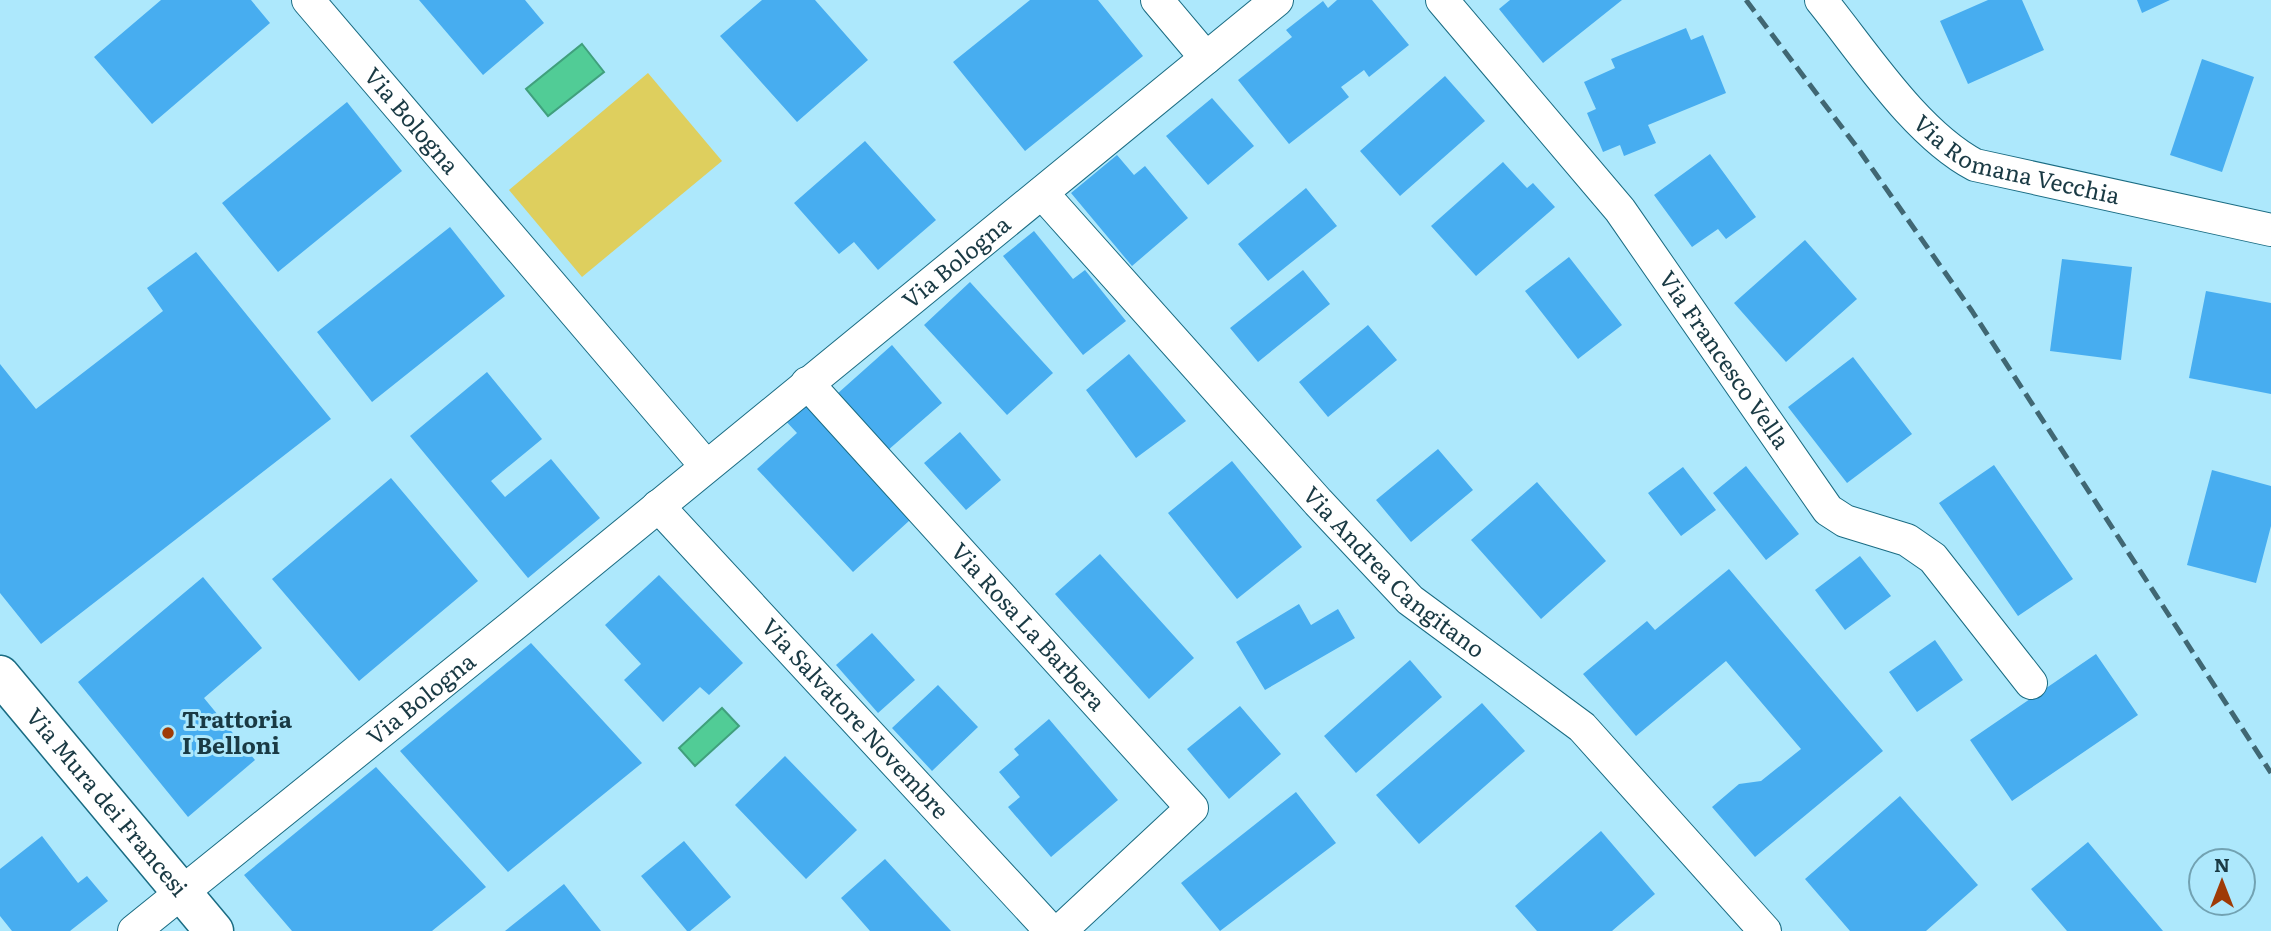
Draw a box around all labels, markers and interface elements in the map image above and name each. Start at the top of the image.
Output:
street label: Via Bologna [357,59,469,181]
street label: Via Romana Vecchia [1907,106,2124,211]
street label: Via Bologna [894,206,1017,316]
street label: Via Francesco Vella [1652,263,1800,456]
street label: Via Andrea Cangitano [1296,477,1493,665]
street label: Via Rosa La Barbera [944,534,1115,718]
street label: Via Salvatore Novembre [755,610,958,826]
street label: Via Bologna [358,643,482,752]
street label: Via Mura dei Francesi [19,699,197,903]
place label: Trattoria I Belloni [182,701,293,761]
marker: Trattoria I Belloni [160,725,176,741]
north arrow [2187,847,2257,917]
text: N [2214,850,2230,878]

